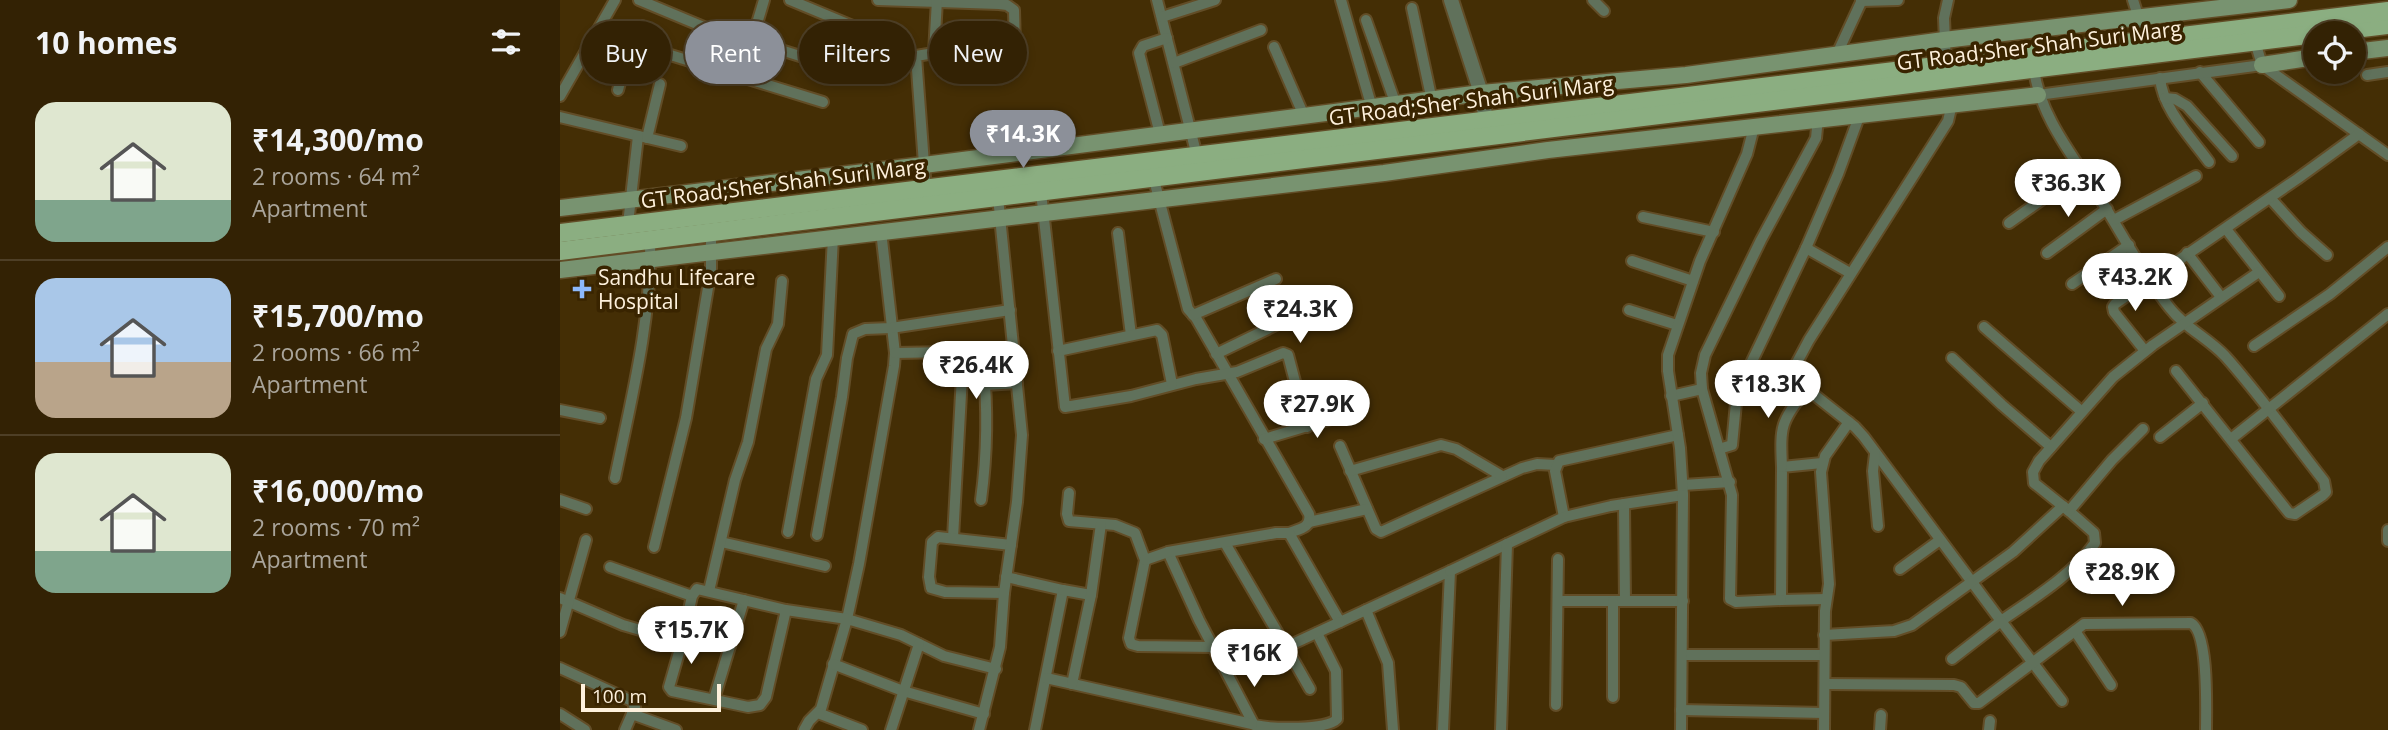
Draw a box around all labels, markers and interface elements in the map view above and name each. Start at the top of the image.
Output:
street label: GT Road;Sher Shah Suri Marg [1895,14,2183,76]
chip: Buy [581,21,671,84]
chip: Rent [685,21,785,84]
chip: Filters [799,21,915,84]
chip: New [929,21,1027,84]
map controls [2303,21,2366,84]
button: locate [2303,21,2366,84]
text: 10 homes [35,22,178,63]
icon: filters [487,23,525,61]
street label: GT Road;Sher Shah Suri Marg [1327,69,1615,131]
pin: ₹14.3K [966,110,1080,170]
text: ₹14.3K [986,117,1060,149]
text: ₹14,300/mo [252,119,424,160]
icon: home [91,130,175,214]
street label: GT Road;Sher Shah Suri Marg [639,152,927,214]
text: 2 rooms · 64 m² [252,160,420,192]
pin: ₹36.3K [2011,160,2125,219]
text: ₹36.3K [2031,166,2105,198]
text: Apartment [252,192,368,224]
pin: ₹43.2K [2078,254,2192,313]
text: ₹43.2K [2098,260,2172,292]
place label: Sandhu Lifecare Hospital [598,263,755,315]
marker: Sandhu Lifecare Hospital [572,279,592,299]
pin: ₹24.3K [1243,286,1357,345]
text: ₹24.3K [1263,292,1337,324]
text: ₹15,700/mo [252,295,424,336]
icon: home [91,306,175,390]
text: 2 rooms · 66 m² [252,336,420,368]
pin: ₹26.4K [919,342,1033,401]
text: ₹26.4K [939,348,1013,380]
pin: ₹18.3K [1711,360,1825,420]
text: ₹18.3K [1731,367,1805,399]
text: Apartment [252,368,368,400]
pin: ₹27.9K [1260,380,1374,440]
text: ₹27.9K [1280,387,1354,419]
text: ₹16,000/mo [252,470,424,511]
icon: home [91,481,175,565]
text: 2 rooms · 70 m² [252,511,420,543]
text: Apartment [252,543,368,575]
pin: ₹28.9K [2065,548,2179,608]
text: ₹28.9K [2085,555,2159,587]
pin: ₹15.7K [634,606,748,666]
text: ₹15.7K [654,613,728,645]
pin: ₹16K [1213,630,1295,689]
text: ₹16K [1227,636,1281,668]
scale bar [581,681,721,713]
text: 100 m [592,683,647,709]

